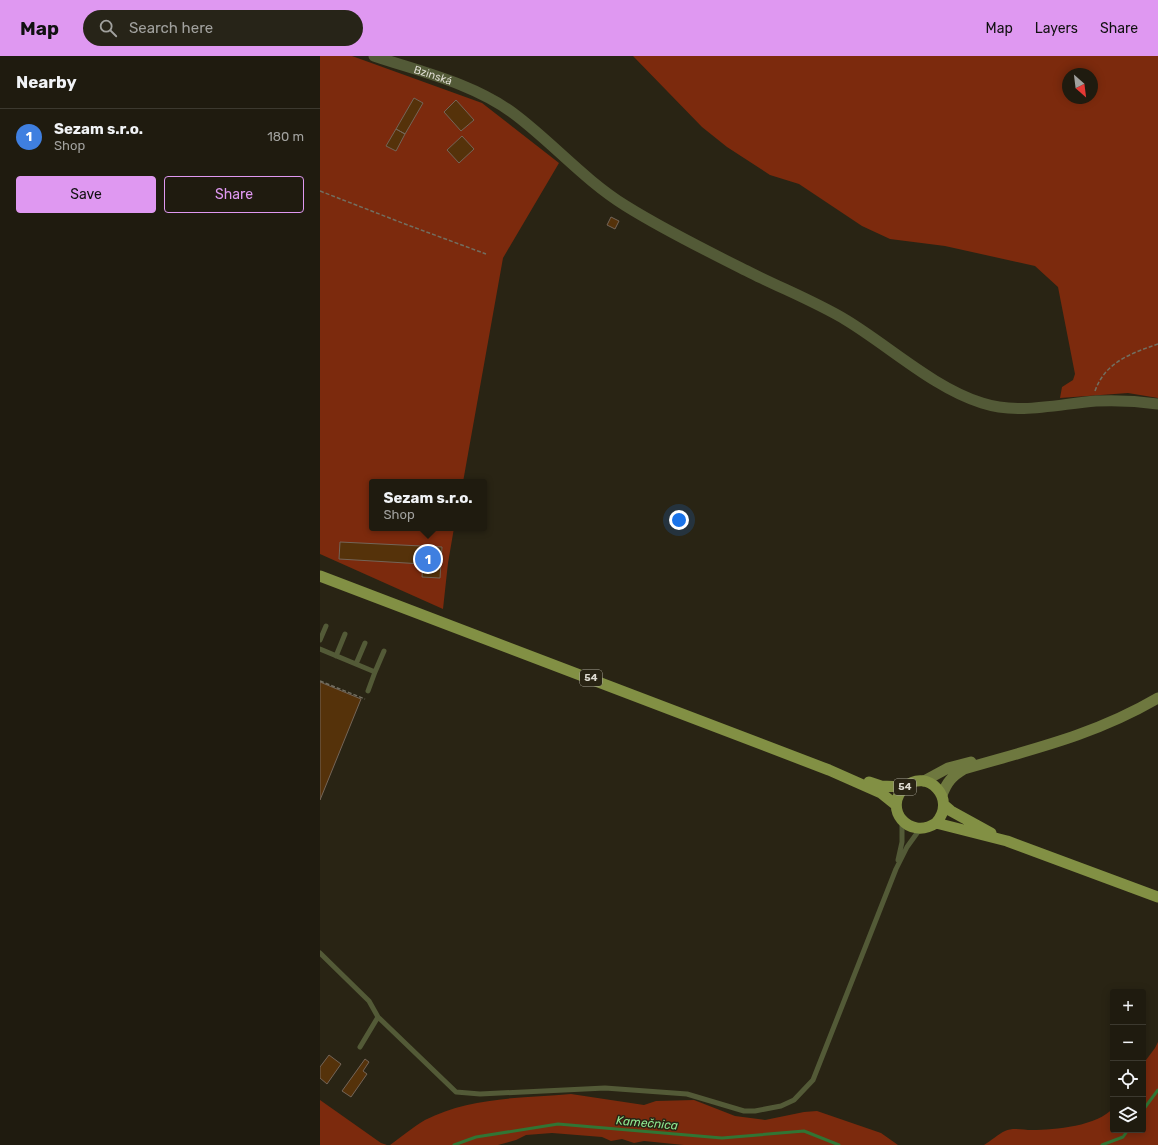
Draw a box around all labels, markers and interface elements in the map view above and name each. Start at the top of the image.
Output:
search box [83,10,363,46]
text: Map [20,17,59,40]
icon: search [97,17,119,39]
text: Search here [129,19,213,37]
text: Map [986,20,1013,37]
text: Layers [1035,20,1078,37]
text: Share [1100,20,1138,37]
street label: Bzinská [412,63,454,88]
north arrow [1062,68,1098,104]
text: Nearby [16,72,77,92]
text: Sezam s.r.o. [54,120,143,138]
text: 1 [26,129,32,144]
text: 180 m [267,129,304,144]
text: Shop [54,138,85,153]
button: Save [16,176,156,213]
button: Share [164,176,304,213]
popup [369,479,487,531]
text: Sezam s.r.o. [383,489,473,507]
text: Shop [383,507,415,522]
your location [669,510,689,530]
pin: 1 [415,544,441,574]
road number: 54 [580,670,602,686]
road number: 54 [894,779,916,795]
map controls [1110,989,1146,1133]
button: + [1110,989,1146,1025]
button: − [1110,1025,1146,1061]
button: locate [1110,1061,1146,1097]
button: layers [1110,1097,1146,1133]
water label: Kamečnica [616,1113,678,1133]

